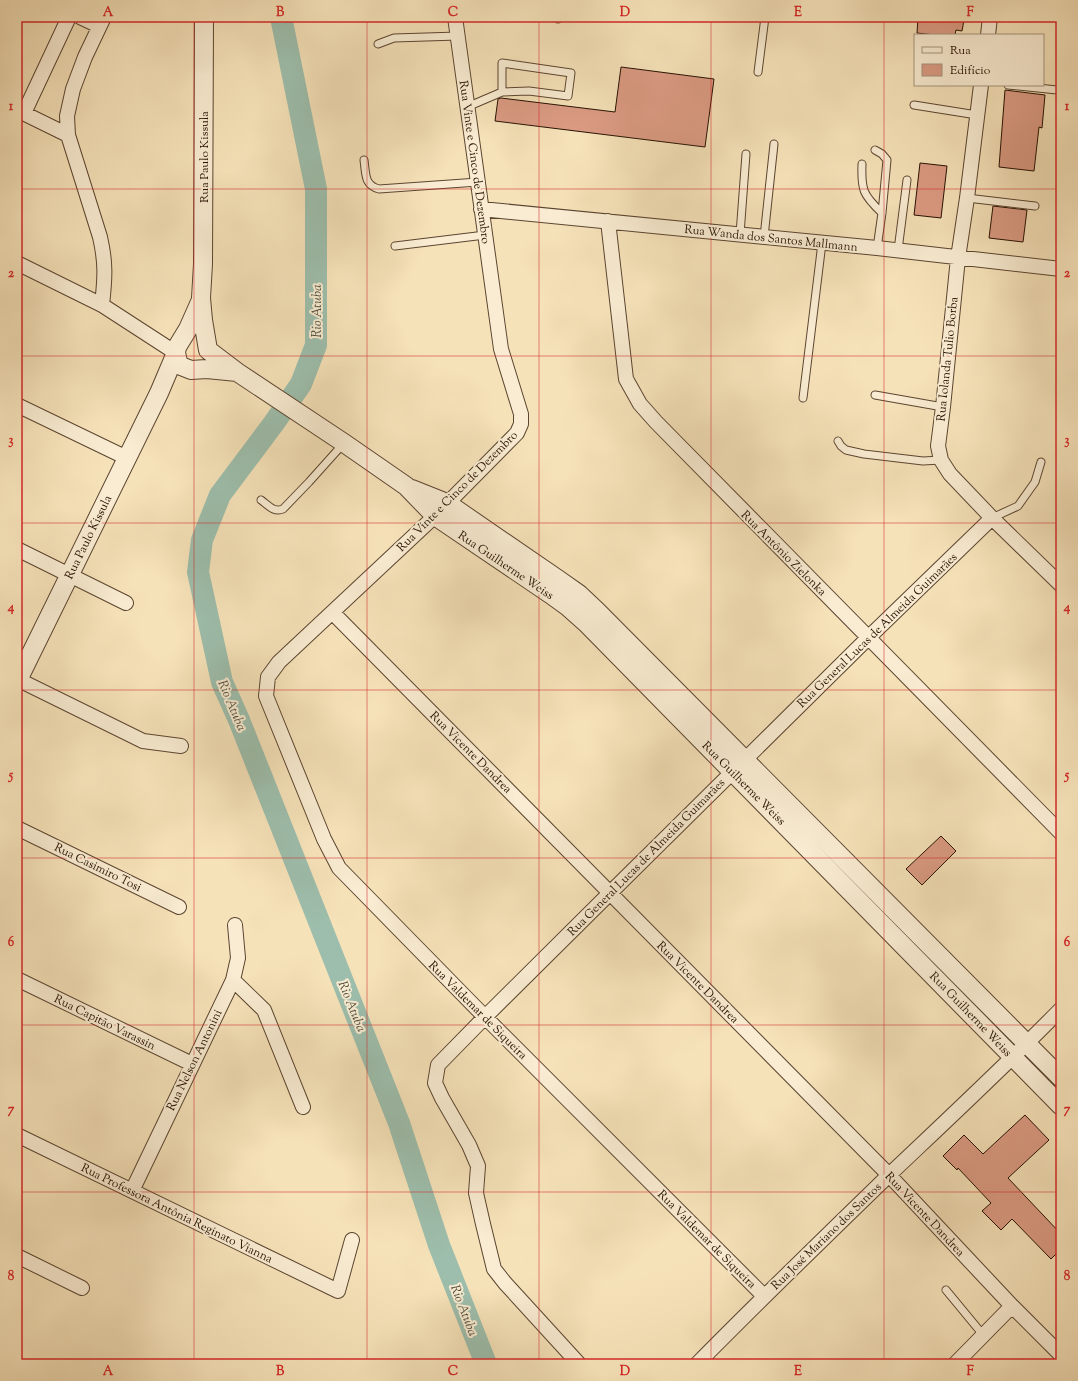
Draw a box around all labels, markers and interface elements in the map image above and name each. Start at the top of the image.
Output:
text: A [103,4,114,22]
text: B [276,4,285,22]
text: C [448,4,458,22]
text: D [620,4,630,22]
text: E [794,4,802,22]
text: F [966,4,974,22]
legend [914,34,1044,86]
text: Rua [950,42,971,60]
text: Edifício [950,62,991,80]
street label: Rua Vinte e Cinco de Dezembro [454,79,494,245]
text: 1 [9,98,14,116]
text: 1 [1065,98,1070,116]
street label: Rua Paulo Kissula [196,111,214,203]
street label: Rua Wanda dos Santos Mallmann [683,221,858,257]
text: 2 [8,265,15,283]
text: 2 [1064,265,1071,283]
water label: Rio Atuba [309,284,327,338]
street label: Rua Iolanda Tulio Borba [933,295,964,422]
street label: Rua Vinte e Cinco de Dezembro [393,427,523,556]
text: 3 [8,432,14,450]
text: 3 [1064,432,1070,450]
street label: Rua Paulo Kissula [61,492,117,583]
street label: Rua Antônio Zielonka [736,507,831,601]
street label: Rua Guilherme Weiss [454,527,557,605]
street label: Rua General Lucas de Almeida Guimarães [794,549,962,712]
text: 4 [7,599,15,617]
text: 4 [1063,599,1071,617]
water label: Rio Atuba [212,678,250,734]
street label: Rua Vicente Dandrea [425,707,516,798]
street label: Rua Guilherme Weiss [697,738,790,830]
text: 5 [8,767,14,785]
text: 5 [1064,767,1070,785]
street label: Rua General Lucas de Almeida Guimarães [564,775,730,941]
street label: Rua Casimiro Tosi [51,839,145,897]
text: 6 [8,934,15,952]
text: 6 [1064,934,1071,952]
street label: Rua Vicente Dandrea [652,937,743,1028]
street label: Rua Valdemar de Siqueira [424,957,531,1065]
street label: Rua Guilherme Weiss [925,968,1016,1062]
water label: Rio Atuba [333,978,370,1035]
street label: Rua Capitão Varassin [51,990,158,1055]
street label: Rua Nelson Antonini [163,1006,228,1114]
text: 7 [8,1101,15,1119]
text: 7 [1064,1101,1071,1119]
street label: Rua Professora Antônia Reginato Vianna [78,1159,276,1269]
street label: Rua Vicente Dandrea [880,1168,969,1261]
street label: Rua José Mariano dos Santos [767,1179,886,1294]
street label: Rua Valdemar de Siqueira [653,1186,760,1294]
text: 8 [8,1268,15,1286]
text: 8 [1064,1268,1071,1286]
water label: Rio Atuba [445,1282,481,1339]
text: A [103,1363,114,1381]
text: B [276,1363,285,1381]
text: C [448,1363,458,1381]
text: D [620,1363,630,1381]
text: E [794,1363,802,1381]
text: F [966,1363,974,1381]

